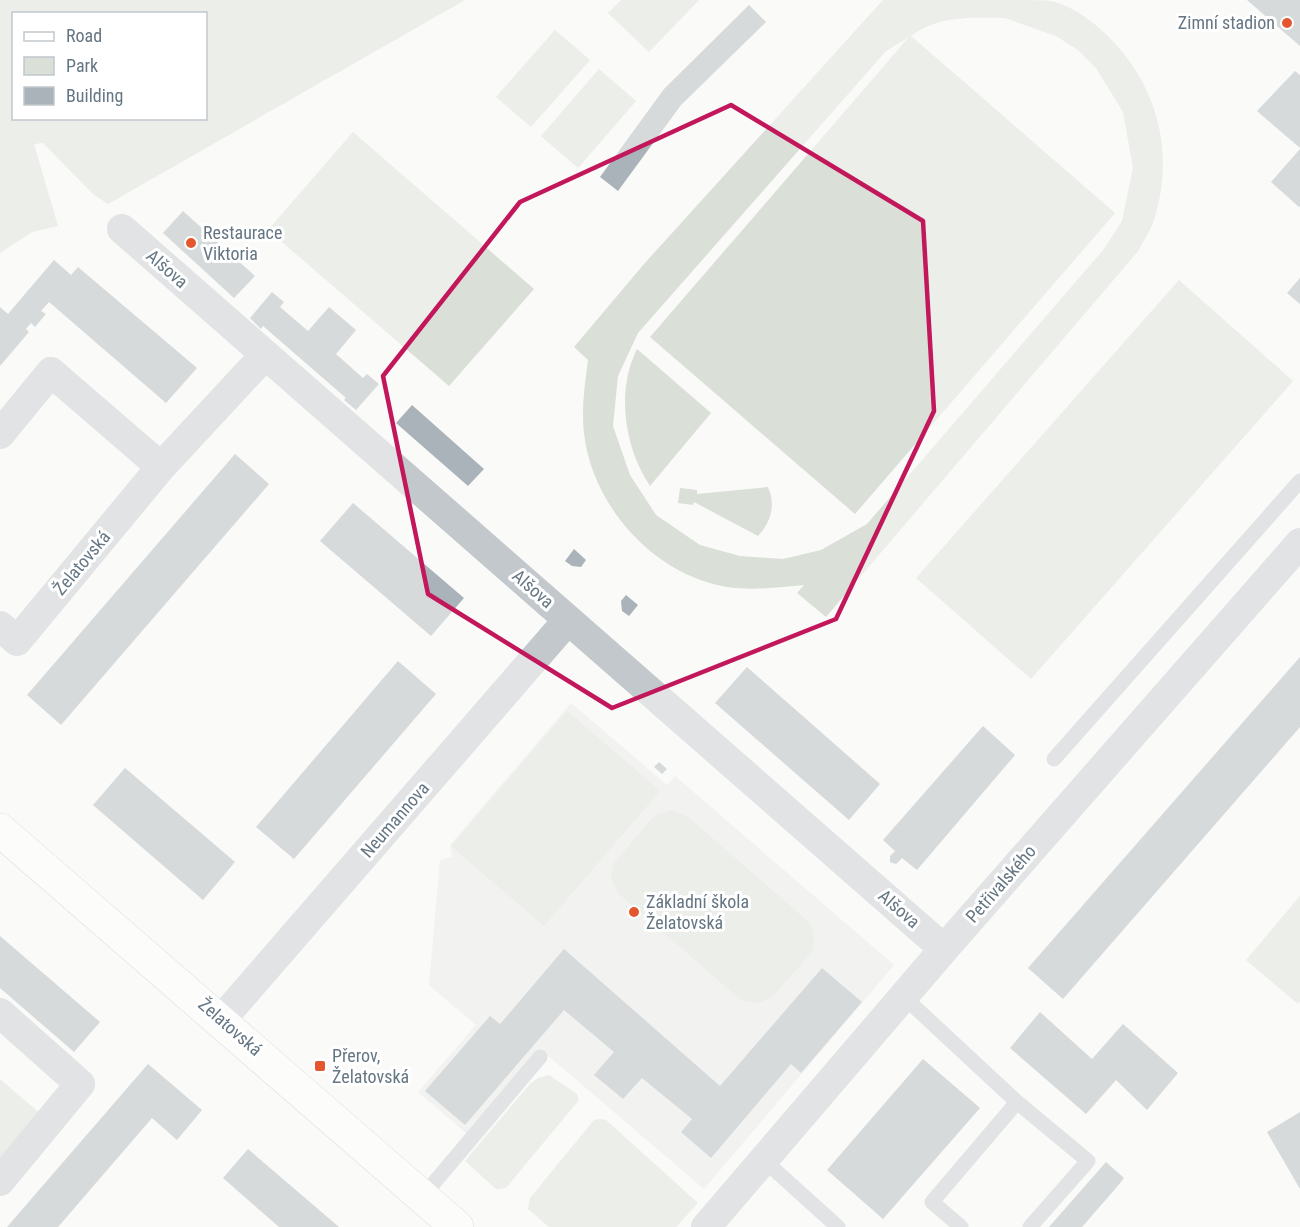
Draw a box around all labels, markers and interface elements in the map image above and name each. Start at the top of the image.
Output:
legend [12,12,207,120]
place label: Zimní stadion [1178,12,1275,33]
marker: Zimní stadion [1280,16,1294,30]
text: Road [66,25,102,46]
text: Park [66,55,98,76]
text: Building [66,85,123,106]
place label: Restaurace Viktoria [203,222,282,264]
marker: Restaurace Viktoria [184,236,198,250]
street label: Alšova [142,245,192,292]
street label: Želatovská [49,526,114,599]
street label: Alšova [508,565,558,612]
street label: Neumannova [356,778,433,862]
street label: Petřivalského [961,841,1040,927]
street label: Alšova [874,885,924,932]
place label: Základní škola Želatovská [646,891,749,933]
marker: Základní škola Želatovská [627,905,641,919]
street label: Želatovská [194,993,266,1060]
place label: Přerov, Želatovská [332,1045,409,1087]
marker: Přerov, Želatovská [313,1059,327,1073]

